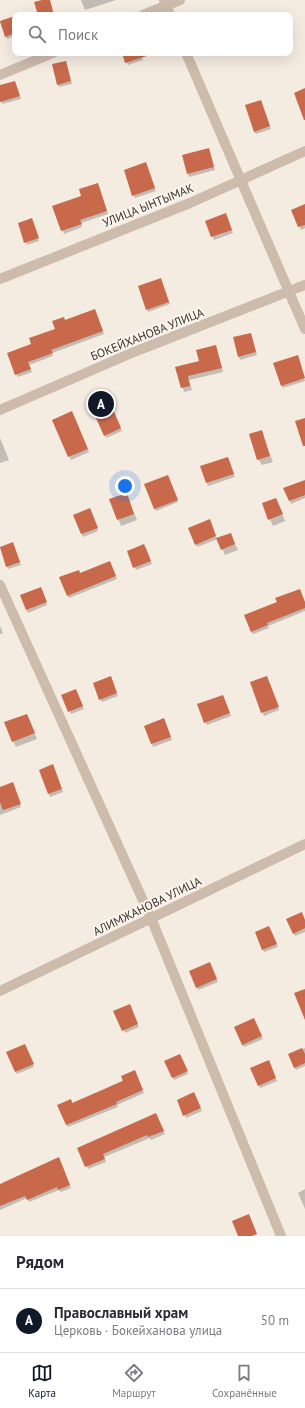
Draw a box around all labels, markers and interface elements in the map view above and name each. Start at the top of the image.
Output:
search box [12,12,293,56]
icon: search [26,23,48,45]
text: Поиск [58,25,98,44]
street label: УЛИЦА ЫНТЫМАК [100,180,196,230]
street label: БОКЕЙХАНОВА УЛИЦА [88,304,206,364]
pin: A [88,389,114,419]
your location [115,476,135,496]
street label: АЛИМЖАНОВА УЛИЦА [90,873,204,939]
text: Рядом [16,1251,64,1273]
text: Православный храм [54,1303,188,1322]
text: A [25,1312,33,1329]
text: 50 m [261,1312,289,1329]
text: Церковь · Бокейханова улица [54,1322,222,1339]
tab: Карта [28,1362,56,1400]
tab: Маршрут [112,1362,156,1400]
tab: Сохранённые [212,1362,277,1400]

